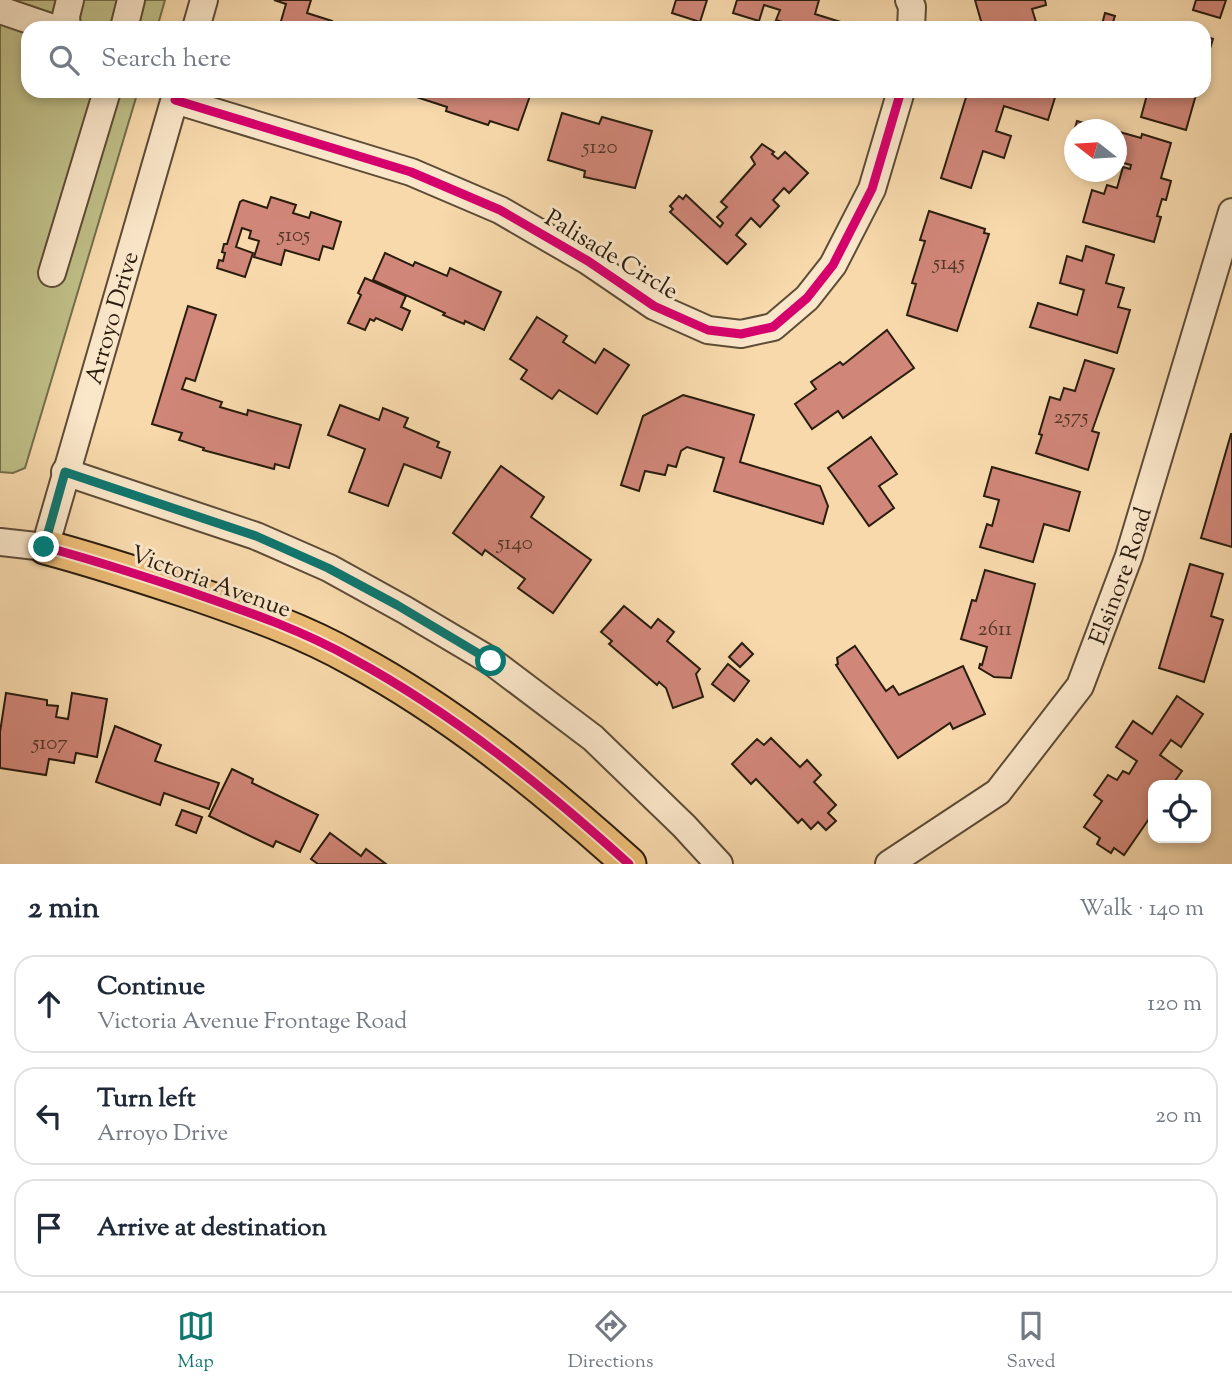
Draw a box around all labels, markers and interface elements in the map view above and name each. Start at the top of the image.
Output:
search box [21,21,1211,98]
icon: search [45,41,83,79]
text: Search here [101,41,231,78]
north arrow [1064,119,1127,182]
house number: 5120 [581,133,618,163]
street label: Palisade Circle [538,202,684,309]
house number: 5105 [277,221,310,251]
street label: Arroyo Drive [78,248,149,389]
house number: 5145 [932,249,965,279]
house number: 2575 [1054,403,1088,433]
street label: Elsinore Road [1082,503,1162,650]
house number: 5140 [496,529,533,559]
route end [28,531,59,562]
street label: Victoria Avenue [125,538,295,628]
house number: 2611 [978,615,1012,645]
route start [475,645,506,676]
house number: 5107 [31,729,68,759]
map controls [1148,780,1211,843]
button: locate [1148,780,1211,843]
text: 2 min [28,888,100,931]
text: Walk · 140 m [1079,893,1204,926]
text: Continue [97,969,205,1006]
icon: ahead [30,985,68,1023]
text: 120 m [1147,988,1202,1021]
text: Victoria Avenue Frontage Road [97,1006,407,1039]
text: Turn left [97,1081,196,1118]
icon: left [30,1097,68,1135]
text: 20 m [1155,1100,1202,1133]
text: Arroyo Drive [97,1118,228,1151]
icon: arrive [30,1209,68,1247]
text: Arrive at destination [97,1210,327,1247]
tab: Map [177,1307,215,1376]
tab: Directions [568,1307,653,1376]
tab: Saved [1007,1307,1055,1376]

